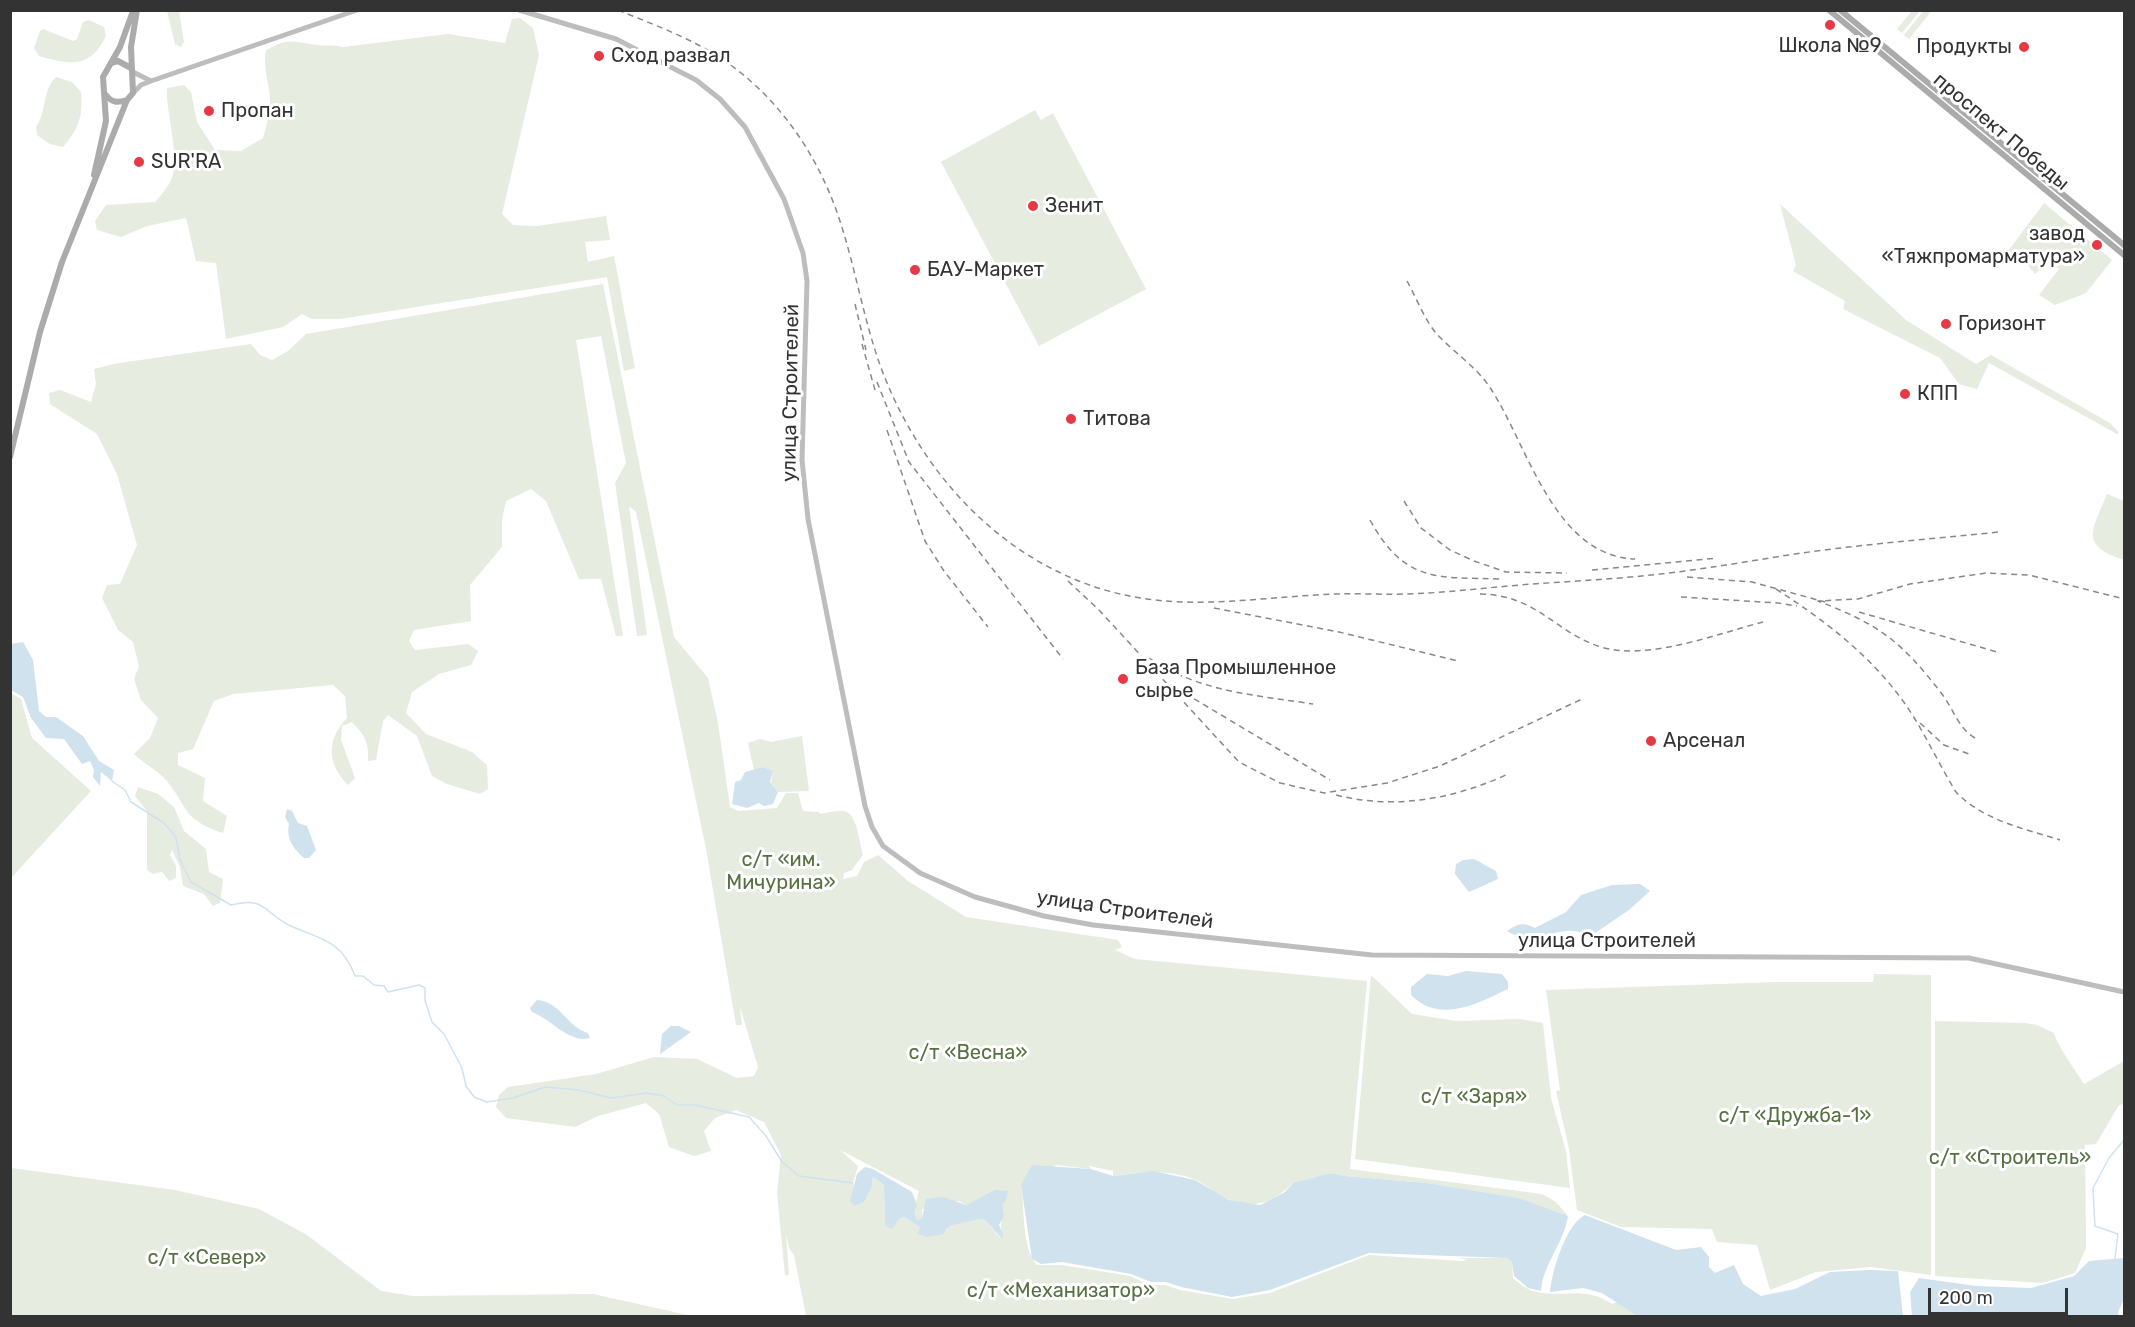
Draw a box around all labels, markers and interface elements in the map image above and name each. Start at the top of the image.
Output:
marker: Школа №9 [1823,18,1837,32]
place label: Школа №9 [1778,34,1882,58]
place label: Продукты [1916,35,2012,59]
marker: Продукты [2017,40,2031,54]
place label: Сход развал [611,44,731,68]
marker: Сход развал [592,49,606,63]
street label: проспект Победы [1928,68,2074,196]
place label: Пропан [221,99,294,123]
marker: Пропан [202,104,216,118]
place label: SUR'RA [151,150,221,174]
marker: SUR'RA [132,155,146,169]
place label: Зенит [1045,194,1103,218]
marker: Зенит [1026,199,1040,213]
place label: завод «Тяжпромарматура» [1882,222,2085,269]
marker: завод «Тяжпромарматура» [2090,238,2104,252]
place label: БАУ-Маркет [927,258,1044,282]
marker: БАУ-Маркет [908,263,922,277]
street label: улица Строителей [777,304,805,482]
place label: Горизонт [1958,312,2046,336]
marker: Горизонт [1939,317,1953,331]
place label: КПП [1917,382,1958,406]
marker: КПП [1898,387,1912,401]
place label: Титова [1083,407,1151,431]
marker: Титова [1064,412,1078,426]
place label: База Промышленное сырье [1135,656,1336,703]
marker: База Промышленное сырье [1116,672,1130,686]
place label: Арсенал [1663,729,1745,753]
marker: Арсенал [1644,734,1658,748]
park label: с/т «им. Мичурина» [726,848,836,895]
street label: улица Строителей [1035,886,1215,934]
street label: улица Строителей [1518,929,1696,953]
park label: с/т «Весна» [909,1041,1027,1065]
park label: с/т «Заря» [1421,1085,1527,1109]
park label: с/т «Дружба-1» [1719,1104,1871,1128]
park label: с/т «Строитель» [1929,1146,2091,1170]
park label: с/т «Север» [148,1246,266,1270]
scale bar [1931,1276,2070,1314]
park label: с/т «Механизатор» [967,1279,1155,1303]
text: 200 m [1939,1287,1993,1309]

